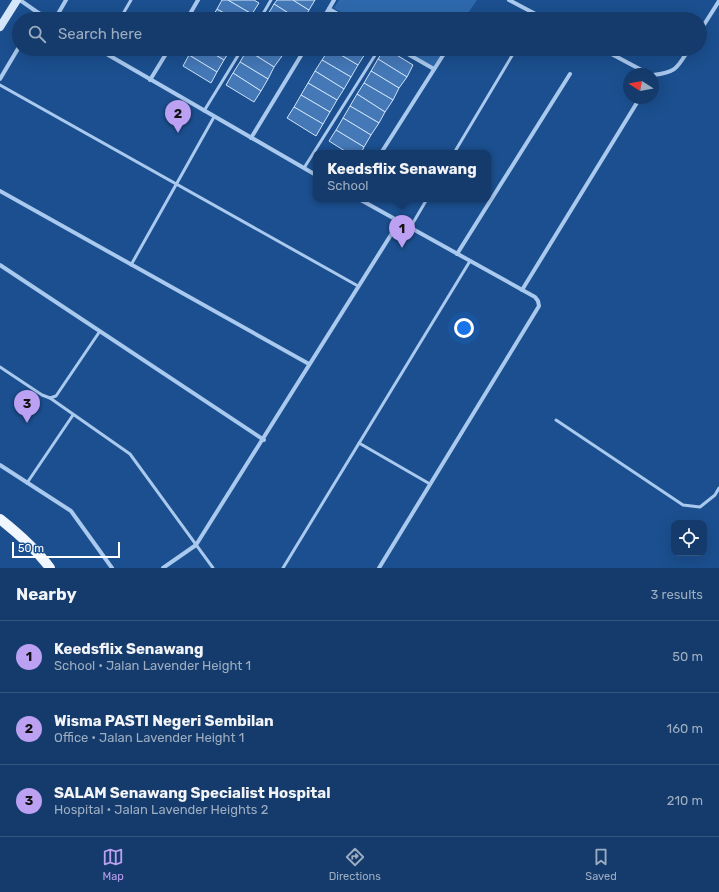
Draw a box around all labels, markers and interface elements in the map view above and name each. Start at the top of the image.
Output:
search box [12,12,707,56]
icon: search [26,23,48,45]
text: Search here [58,25,142,43]
north arrow [623,68,659,104]
pin: 2 [165,100,191,133]
popup [313,150,491,202]
text: Keedsflix Senawang [327,160,477,178]
text: School [327,178,369,193]
pin: 1 [389,215,415,248]
your location [454,318,474,338]
pin: 3 [14,390,40,423]
map controls [671,520,707,556]
button: locate [671,520,707,556]
scale bar [12,540,120,559]
text: 50 m [18,542,44,555]
text: Nearby [16,584,77,604]
text: 3 results [651,587,703,602]
text: Keedsflix Senawang [54,640,204,658]
text: 1 [26,649,32,664]
text: 50 m [672,649,703,664]
text: School · Jalan Lavender Height 1 [54,658,251,673]
text: Wisma PASTI Negeri Sembilan [54,712,274,730]
text: 2 [25,721,33,736]
text: 160 m [667,721,703,736]
text: Office · Jalan Lavender Height 1 [54,730,244,745]
text: SALAM Senawang Specialist Hospital [54,784,330,802]
text: 3 [25,793,33,808]
text: 210 m [667,793,703,808]
text: Hospital · Jalan Lavender Heights 2 [54,802,268,817]
tab: Map [102,846,124,883]
tab: Directions [329,846,381,883]
tab: Saved [585,846,617,883]

